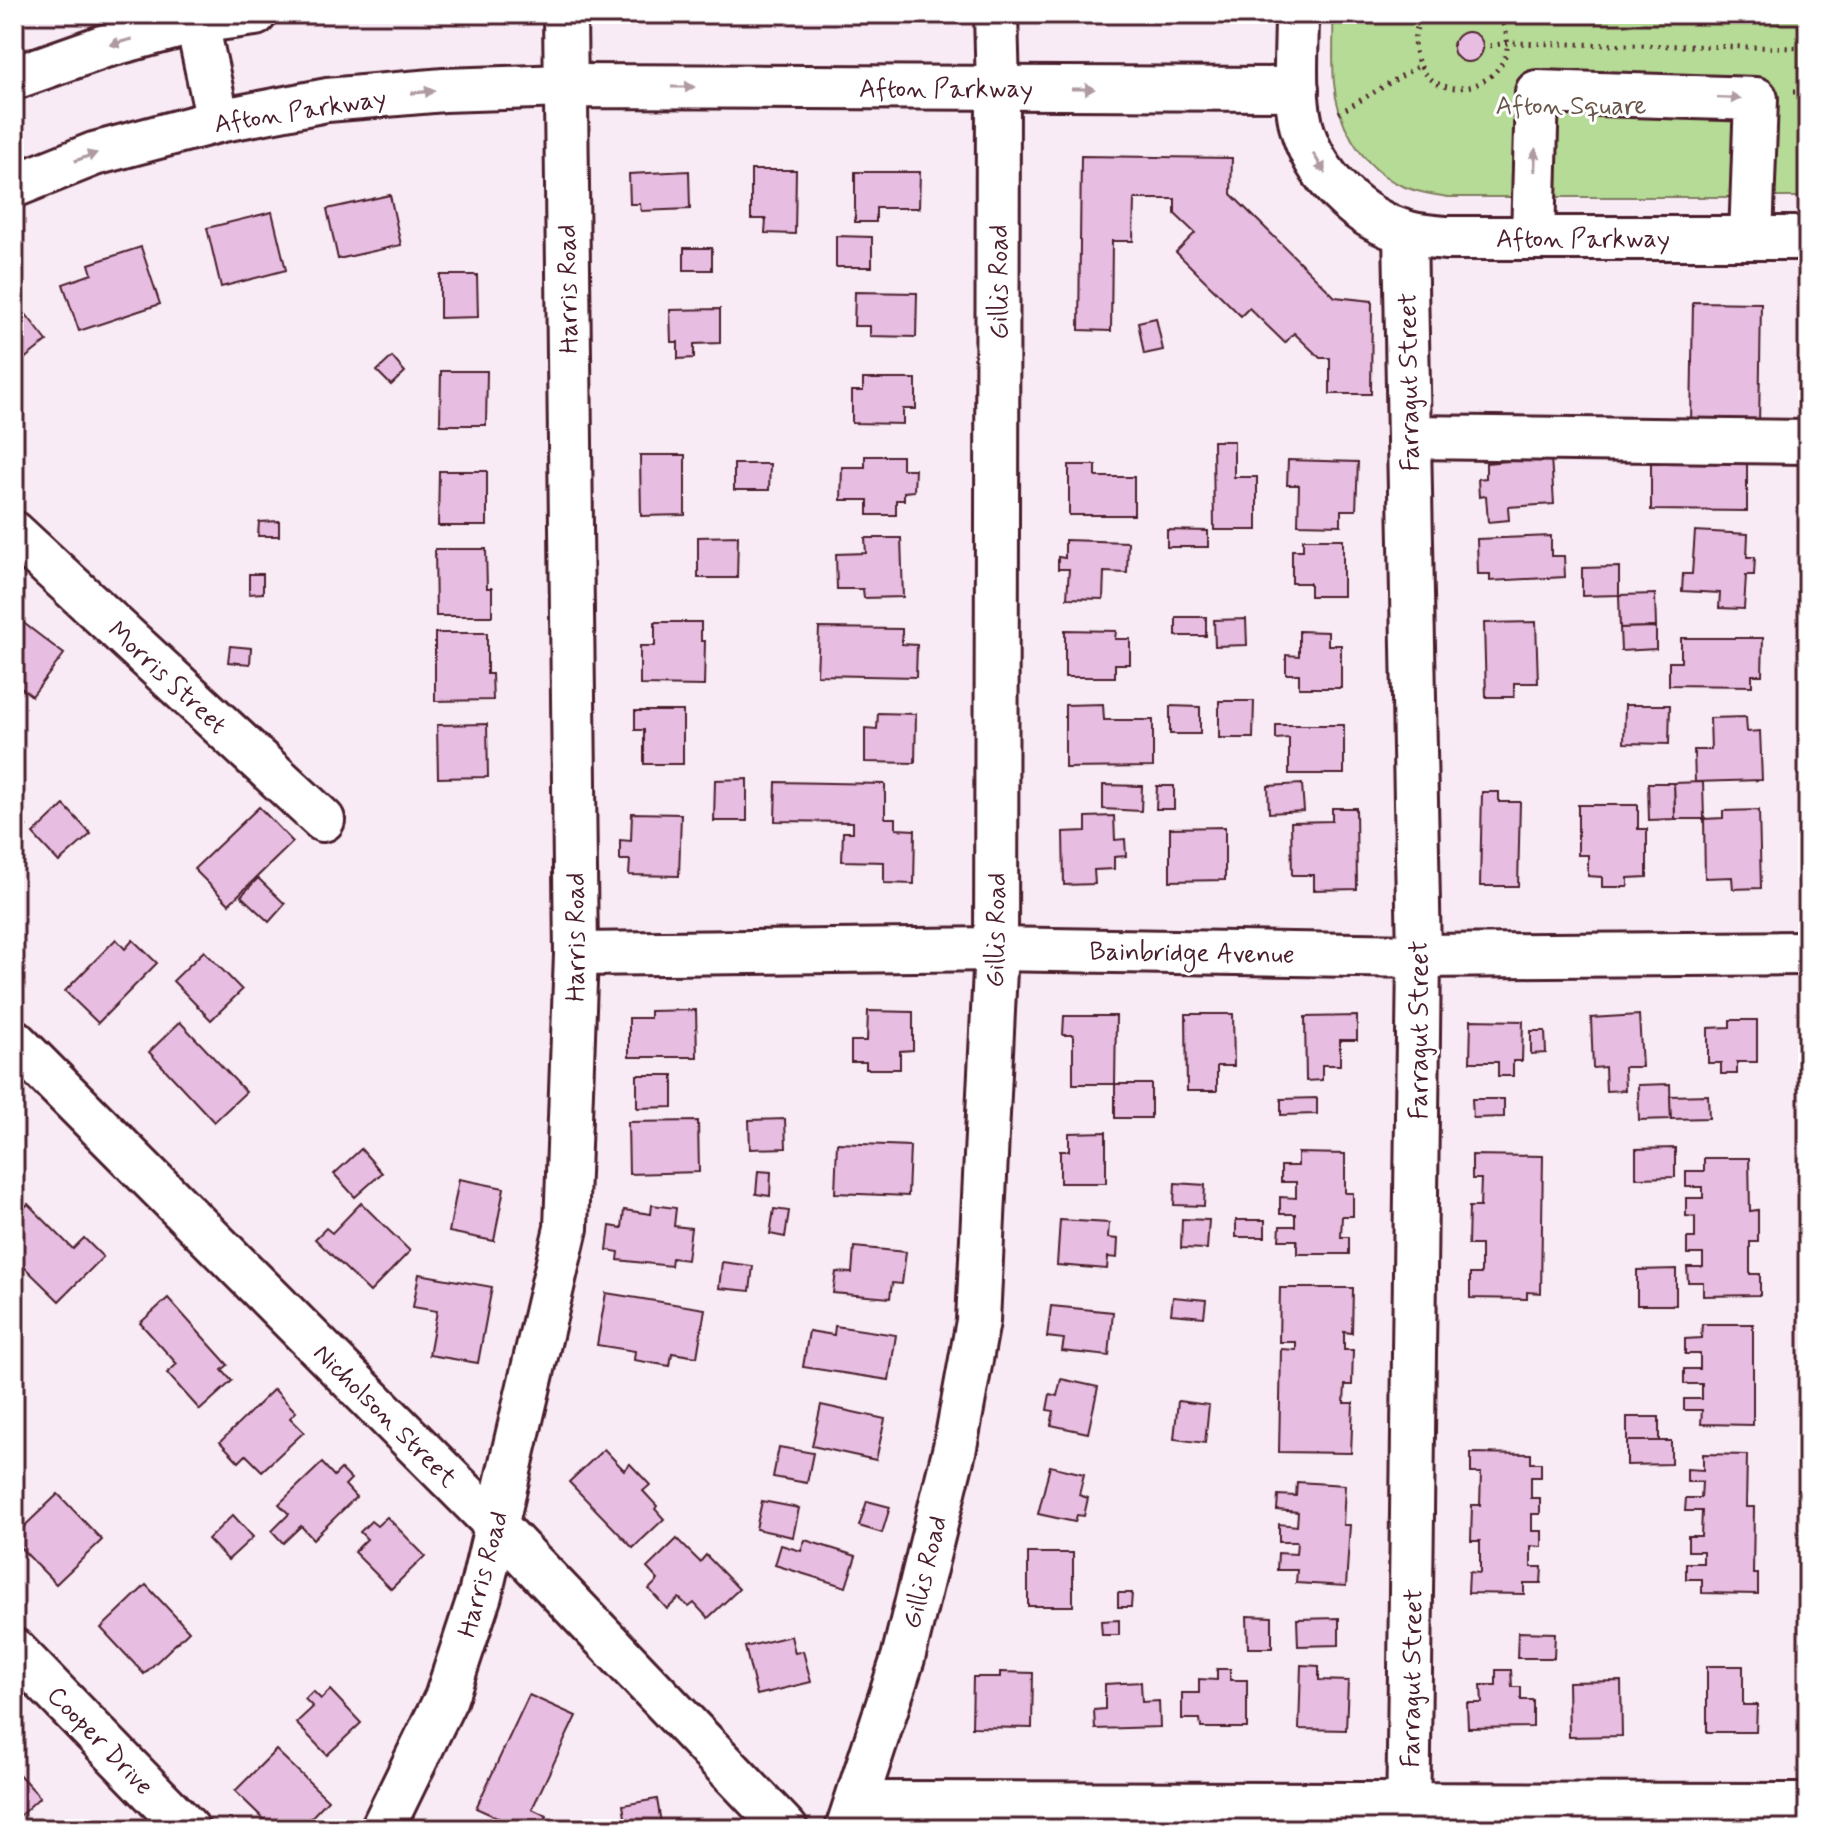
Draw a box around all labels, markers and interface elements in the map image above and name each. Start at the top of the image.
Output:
one-way arrow [108,36,132,49]
street label: Afton Parkway [859,73,1033,107]
one-way arrow [671,81,696,93]
street label: Afton Parkway [212,82,389,142]
one-way arrow [1071,83,1096,95]
one-way arrow [411,85,436,98]
park label: Afton Square [1495,90,1647,124]
one-way arrow [1717,92,1742,104]
one-way arrow [1529,147,1542,172]
one-way arrow [75,150,99,163]
one-way arrow [1312,152,1326,174]
street label: Afton Parkway [1496,223,1670,257]
street label: Harris Road [551,224,587,354]
street label: Gillis Road [983,225,1017,340]
street label: Farragut Street [1391,292,1429,472]
street label: Morris Street [100,614,234,742]
street label: Harris Road [560,872,594,1002]
street label: Gillis Road [979,872,1015,988]
street label: Bainbridge Avenue [1089,935,1295,975]
street label: Farragut Street [1403,941,1437,1119]
street label: Nicholson Street [305,1337,464,1496]
street label: Harris Road [451,1508,517,1641]
street label: Gillis Road [896,1513,956,1632]
street label: Farragut Street [1394,1588,1432,1768]
street label: Cooper Drive [39,1679,160,1803]

